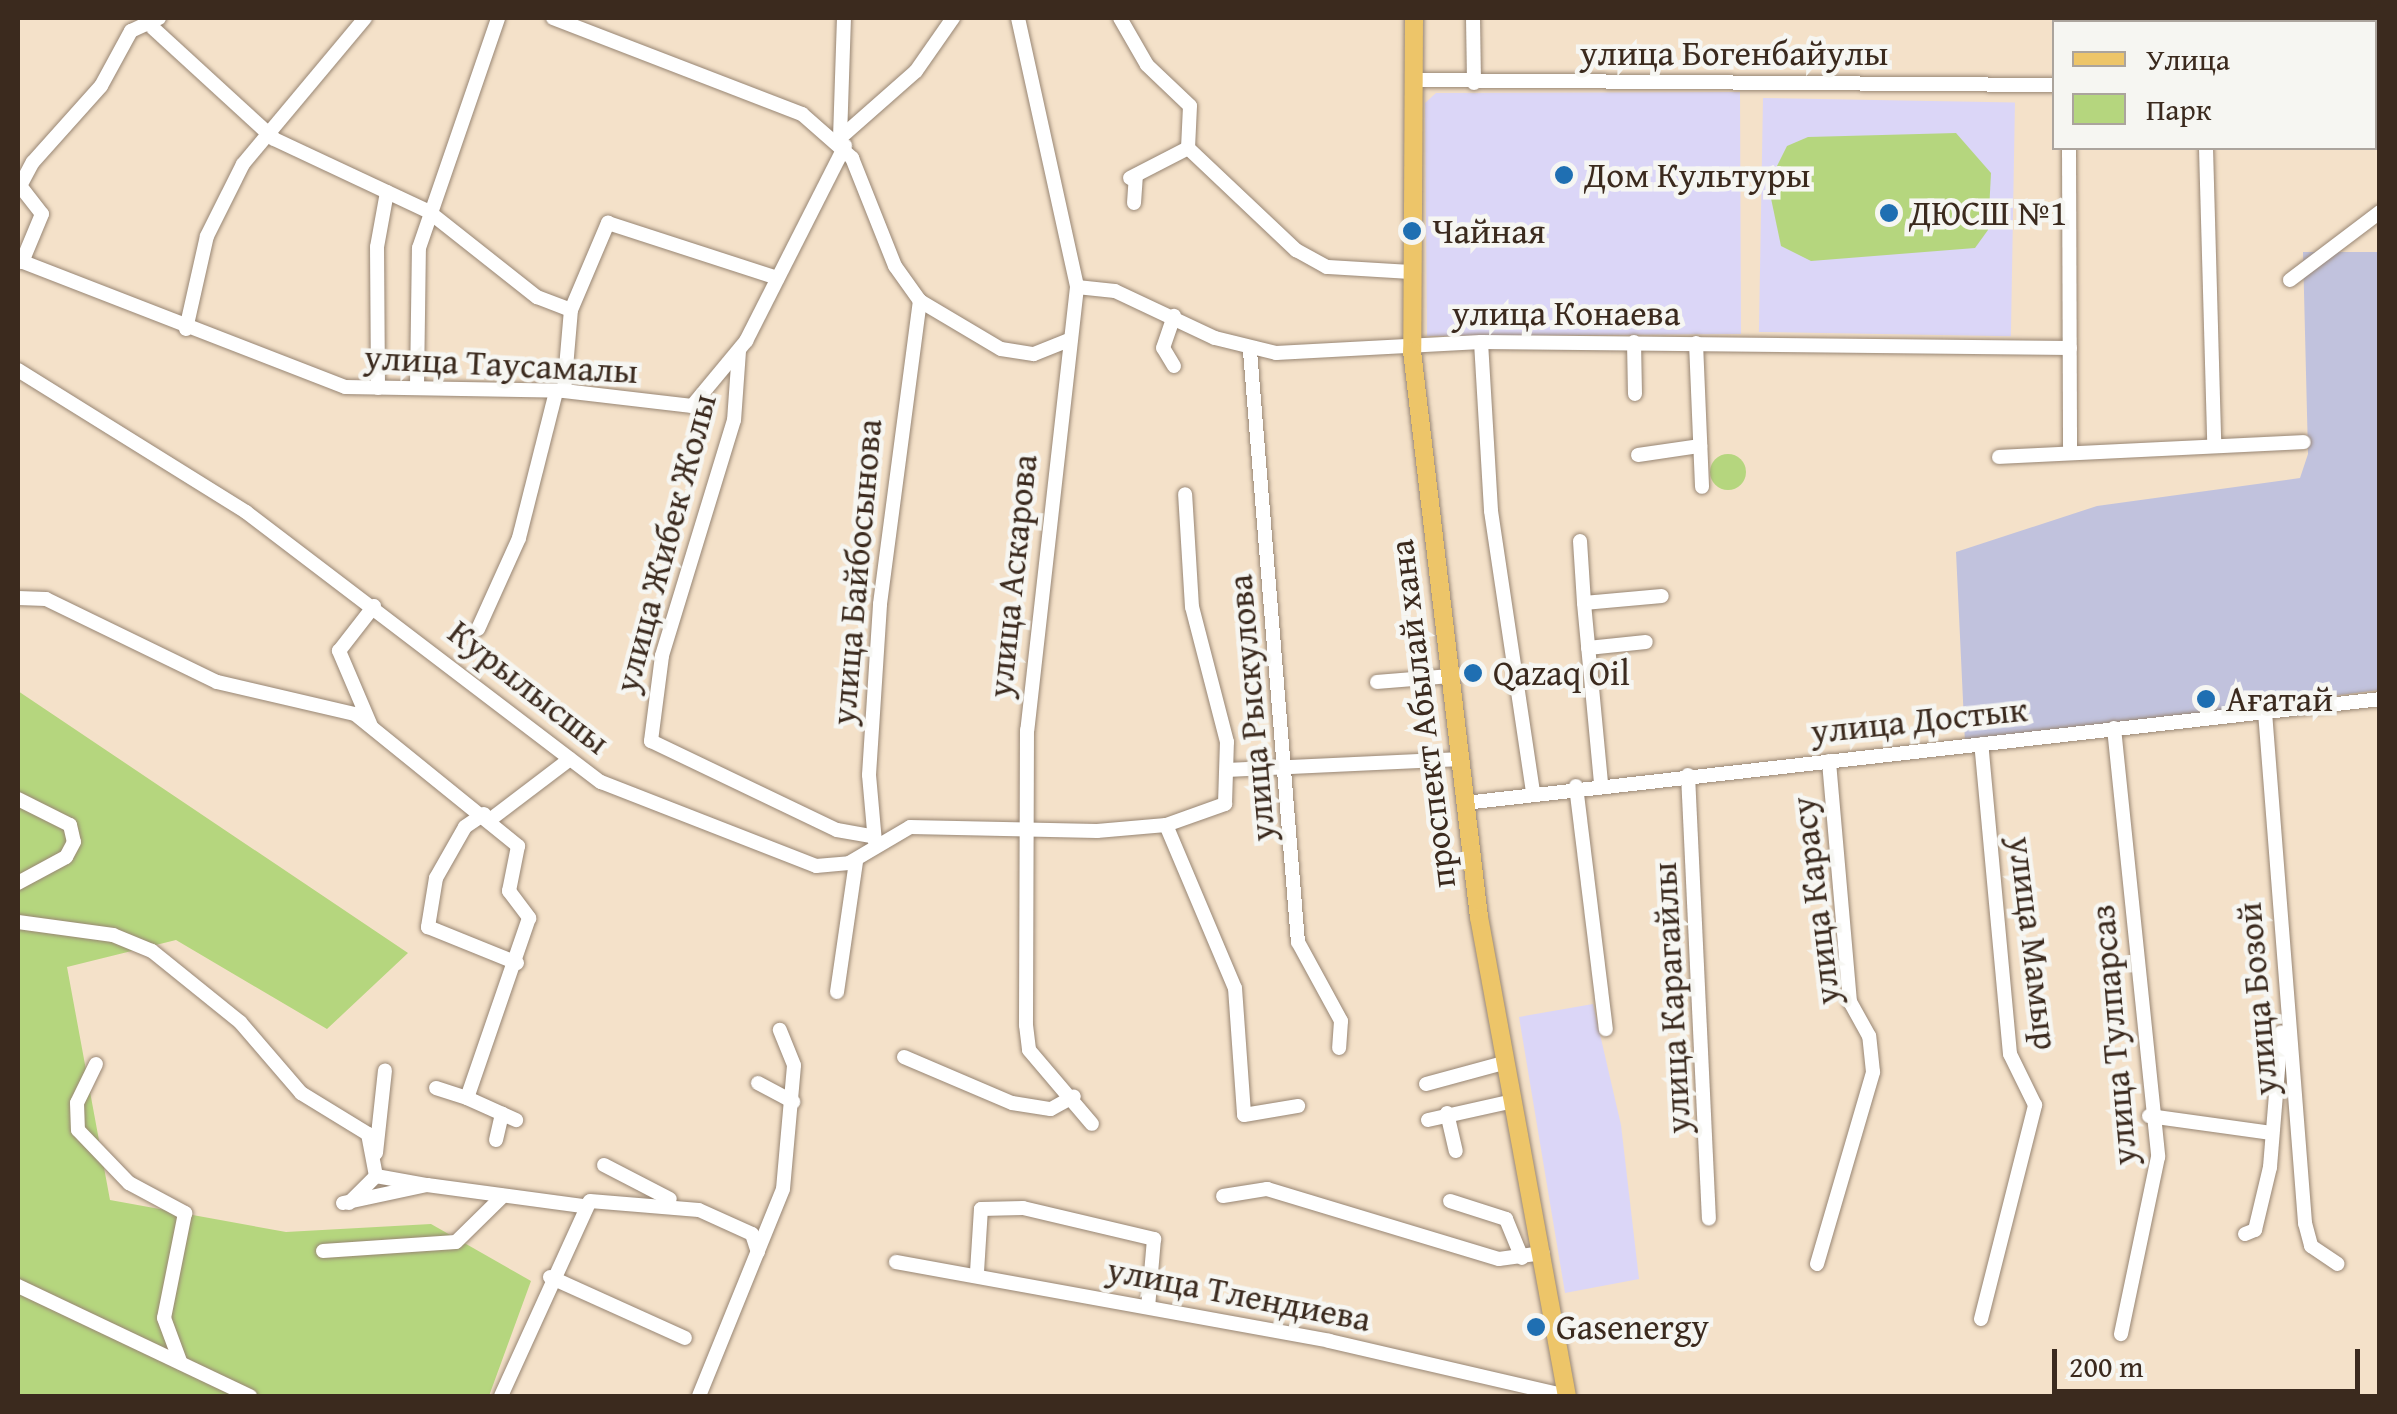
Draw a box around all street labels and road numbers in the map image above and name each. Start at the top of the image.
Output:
street label: улица Богенбайулы [1580,32,1888,74]
street label: улица Конаева [1452,292,1680,334]
street label: улица Таусамалы [363,336,639,392]
street label: улица Жибек Жолы [605,389,725,697]
street label: улица Байбосынова [822,417,890,727]
street label: улица Аскарова [978,452,1046,700]
street label: проспект Абылай хана [1380,537,1464,891]
street label: улица Рыскулова [1218,573,1284,843]
street label: Курылысшы [440,611,618,763]
street label: улица Достык [1809,688,2029,752]
street label: улица Карасу [1781,795,1849,1007]
street label: улица Мамыр [2000,834,2068,1052]
street label: улица Карагайлы [1643,861,1699,1135]
street label: улица Бозой [2228,901,2286,1097]
street label: улица Тулпарсаз [2081,903,2145,1167]
street label: улица Тлендиева [1104,1248,1374,1340]

